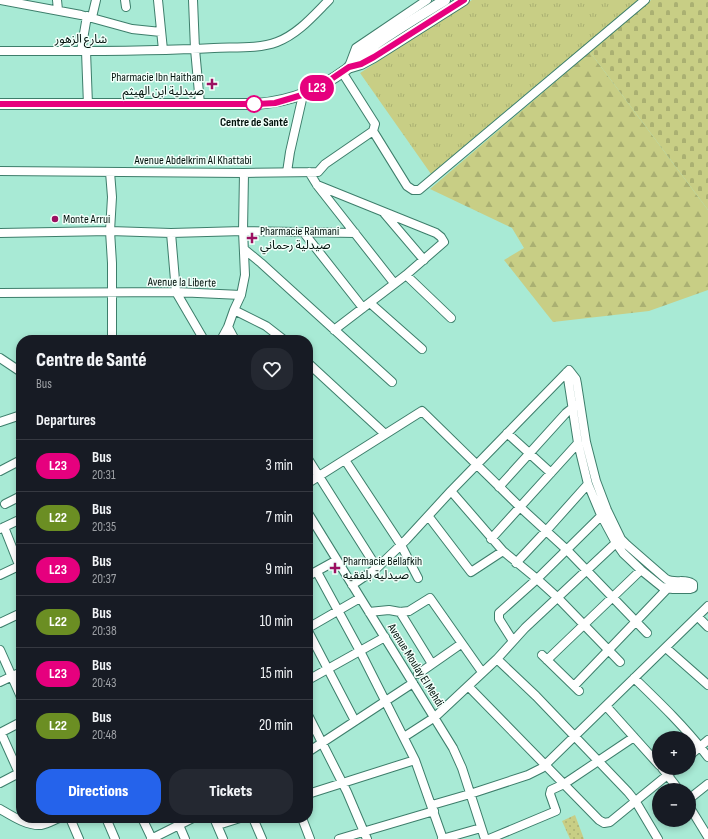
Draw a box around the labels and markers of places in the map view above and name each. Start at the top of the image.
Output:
place label: Pharmacie Ibn Haitham صيدلية ابن الهيثم [111,70,204,100]
marker: Pharmacie Ibn Haitham صيدلية ابن الهيثم [207,79,217,89]
marker: Centre de Santé [245,95,263,113]
place label: Centre de Santé [220,115,288,130]
place label: Monte Arrui [63,212,110,227]
marker: Monte Arrui [50,214,60,224]
place label: Pharmacie Rahmani صيدلية رحماني [260,224,339,255]
marker: Pharmacie Rahmani صيدلية رحماني [247,233,257,243]
place label: Pharmacie Bellafkih صيدلية بلفقيه [343,554,422,583]
marker: Pharmacie Bellafkih صيدلية بلفقيه [330,563,340,573]

